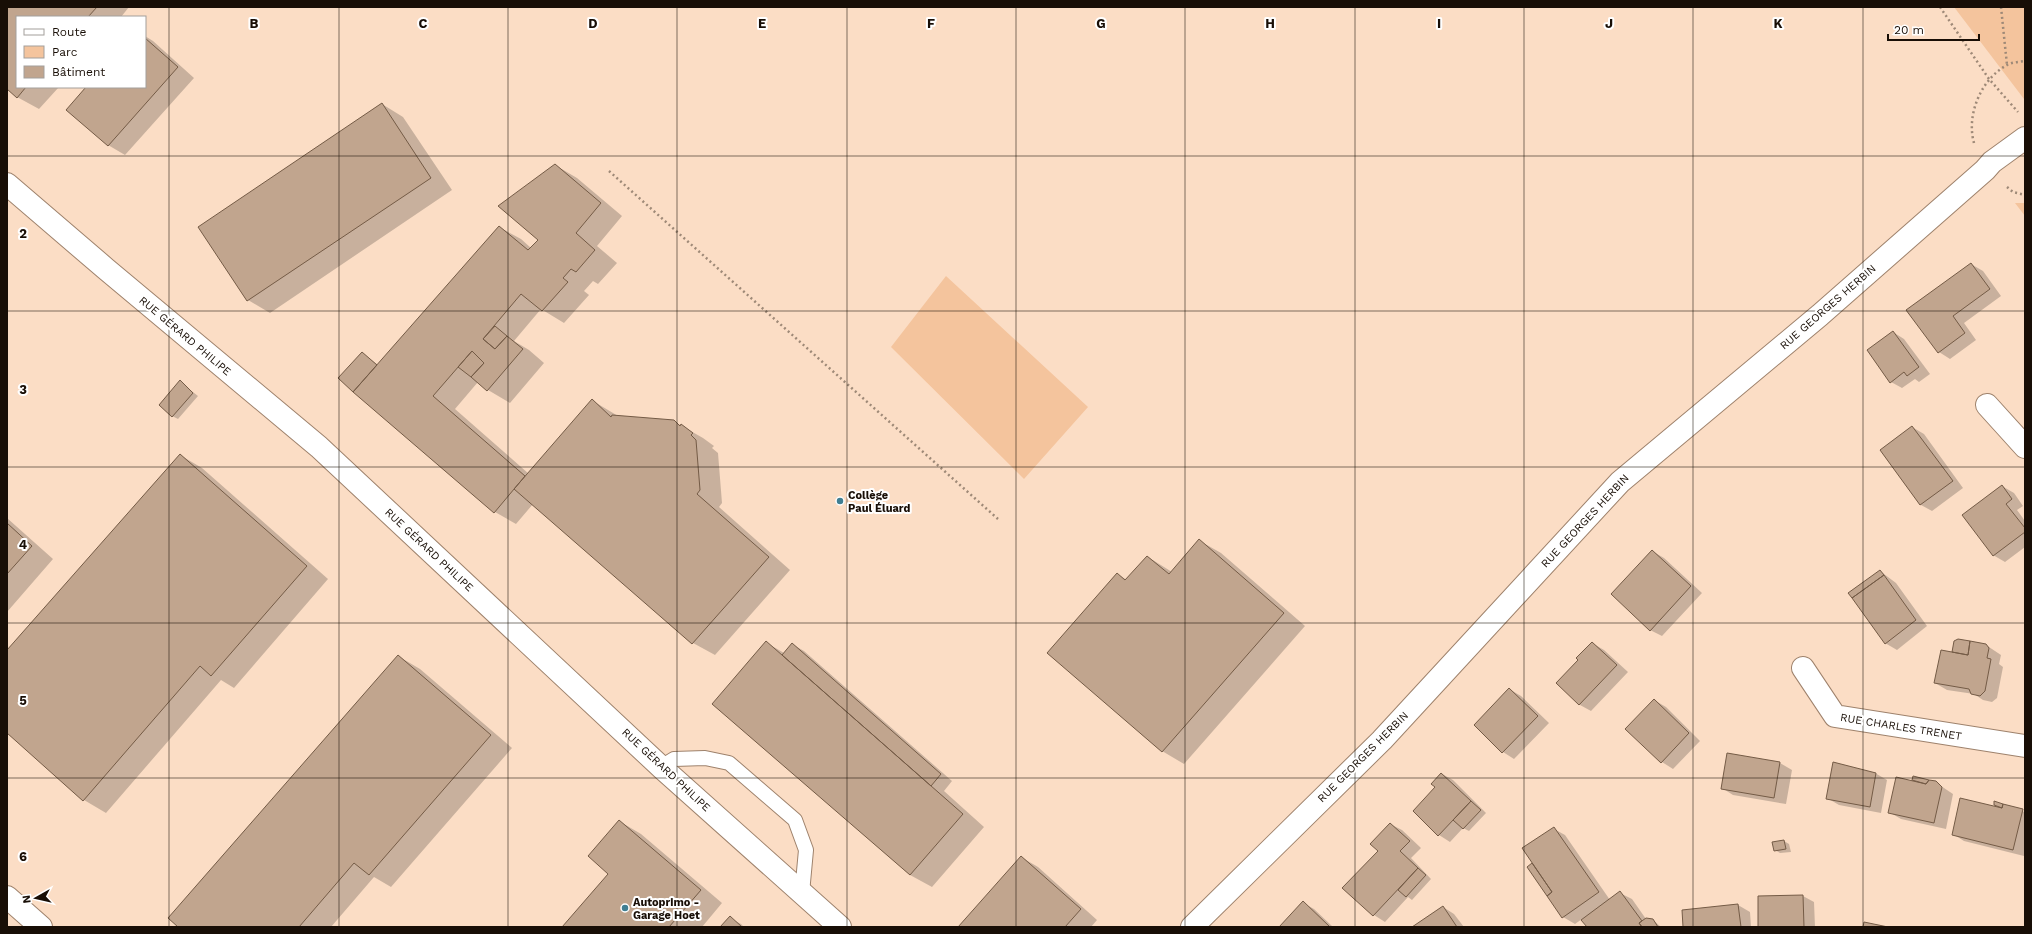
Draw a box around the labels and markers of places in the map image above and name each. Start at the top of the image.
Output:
place label: Collège Paul Éluard [848,489,910,515]
marker: Collège Paul Éluard [835,496,845,506]
place label: Autoprimo - Garage Hoet [633,896,700,922]
marker: Autoprimo - Garage Hoet [620,903,630,913]

